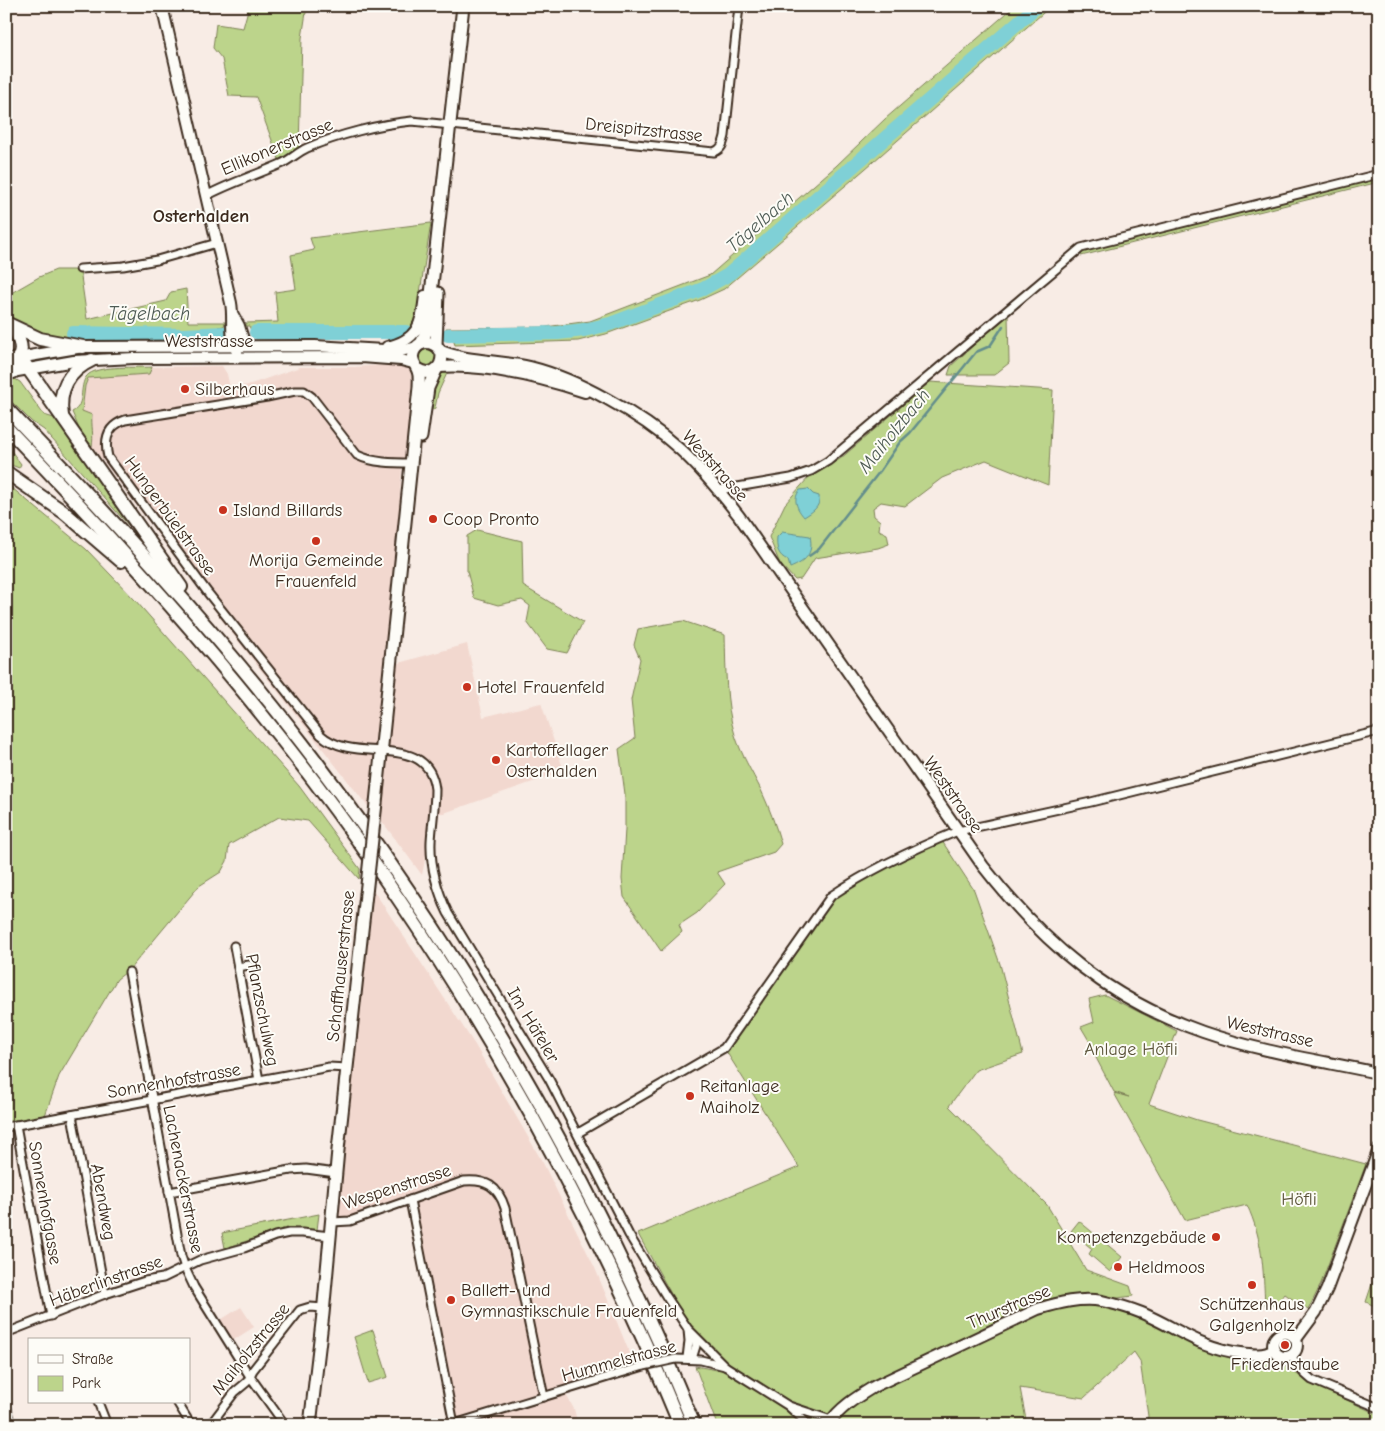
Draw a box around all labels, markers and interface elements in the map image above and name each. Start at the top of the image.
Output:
street label: Dreispitzstrasse [584,113,704,147]
street label: Ellikonerstrasse [218,114,336,180]
water label: Tägelbach [722,187,798,257]
district label: Osterhalden [153,205,249,227]
water label: Tägelbach [108,303,190,325]
street label: Weststrasse [165,331,253,352]
place label: Silberhaus [195,379,274,400]
marker: Silberhaus [179,383,191,395]
water label: Maiholzbach [853,385,935,478]
street label: Weststrasse [678,426,752,506]
street label: Hungerbüelstrasse [120,452,220,580]
place label: Island Billards [233,500,342,521]
marker: Island Billards [217,504,229,516]
place label: Coop Pronto [443,509,539,530]
marker: Coop Pronto [427,513,439,525]
marker: Morija Gemeinde Frauenfeld [310,535,322,547]
place label: Morija Gemeinde Frauenfeld [249,550,383,592]
place label: Hotel Frauenfeld [477,677,605,698]
marker: Hotel Frauenfeld [461,681,473,693]
place label: Kartoffellager Osterhalden [506,740,609,782]
street label: Weststrasse [919,753,987,837]
marker: Kartoffellager Osterhalden [490,754,502,766]
street label: Schaffhauserstrasse [323,889,359,1043]
street label: Pflanzschulweg [241,952,283,1068]
street label: Im Häfeler [502,984,564,1067]
street label: Weststrasse [1224,1012,1316,1052]
park label: Anlage Höfli [1084,1039,1178,1060]
street label: Sonnenhofstrasse [106,1059,242,1103]
place label: Reitanlage Maiholz [700,1076,779,1118]
marker: Reitanlage Maiholz [684,1090,696,1102]
street label: Lachenackerstrasse [158,1103,208,1255]
street label: Sonnenhofgasse [24,1140,66,1266]
street label: Wespenstrasse [340,1160,454,1214]
street label: Abendweg [86,1162,120,1242]
park label: Höfli [1281,1189,1317,1210]
place label: Kompetenzgebäude [1057,1227,1206,1248]
marker: Kompetenzgebäude [1210,1231,1222,1243]
street label: Häberlinstrasse [47,1251,165,1311]
place label: Heldmoos [1128,1257,1205,1278]
marker: Heldmoos [1112,1261,1124,1273]
marker: Schützenhaus Galgenholz [1246,1279,1258,1291]
place label: Ballett- und Gymnastikschule Frauenfeld [461,1280,677,1322]
street label: Thurstrasse [964,1280,1054,1334]
marker: Ballett- und Gymnastikschule Frauenfeld [445,1294,457,1306]
place label: Schützenhaus Galgenholz [1200,1294,1304,1336]
street label: Maiholzstrasse [208,1299,294,1399]
street label: Hummelstrasse [559,1336,679,1386]
legend [28,1338,190,1404]
marker: Friedenstaube [1279,1339,1291,1351]
text: Straße [72,1350,114,1368]
place label: Friedenstaube [1231,1354,1339,1375]
text: Park [72,1374,101,1392]

